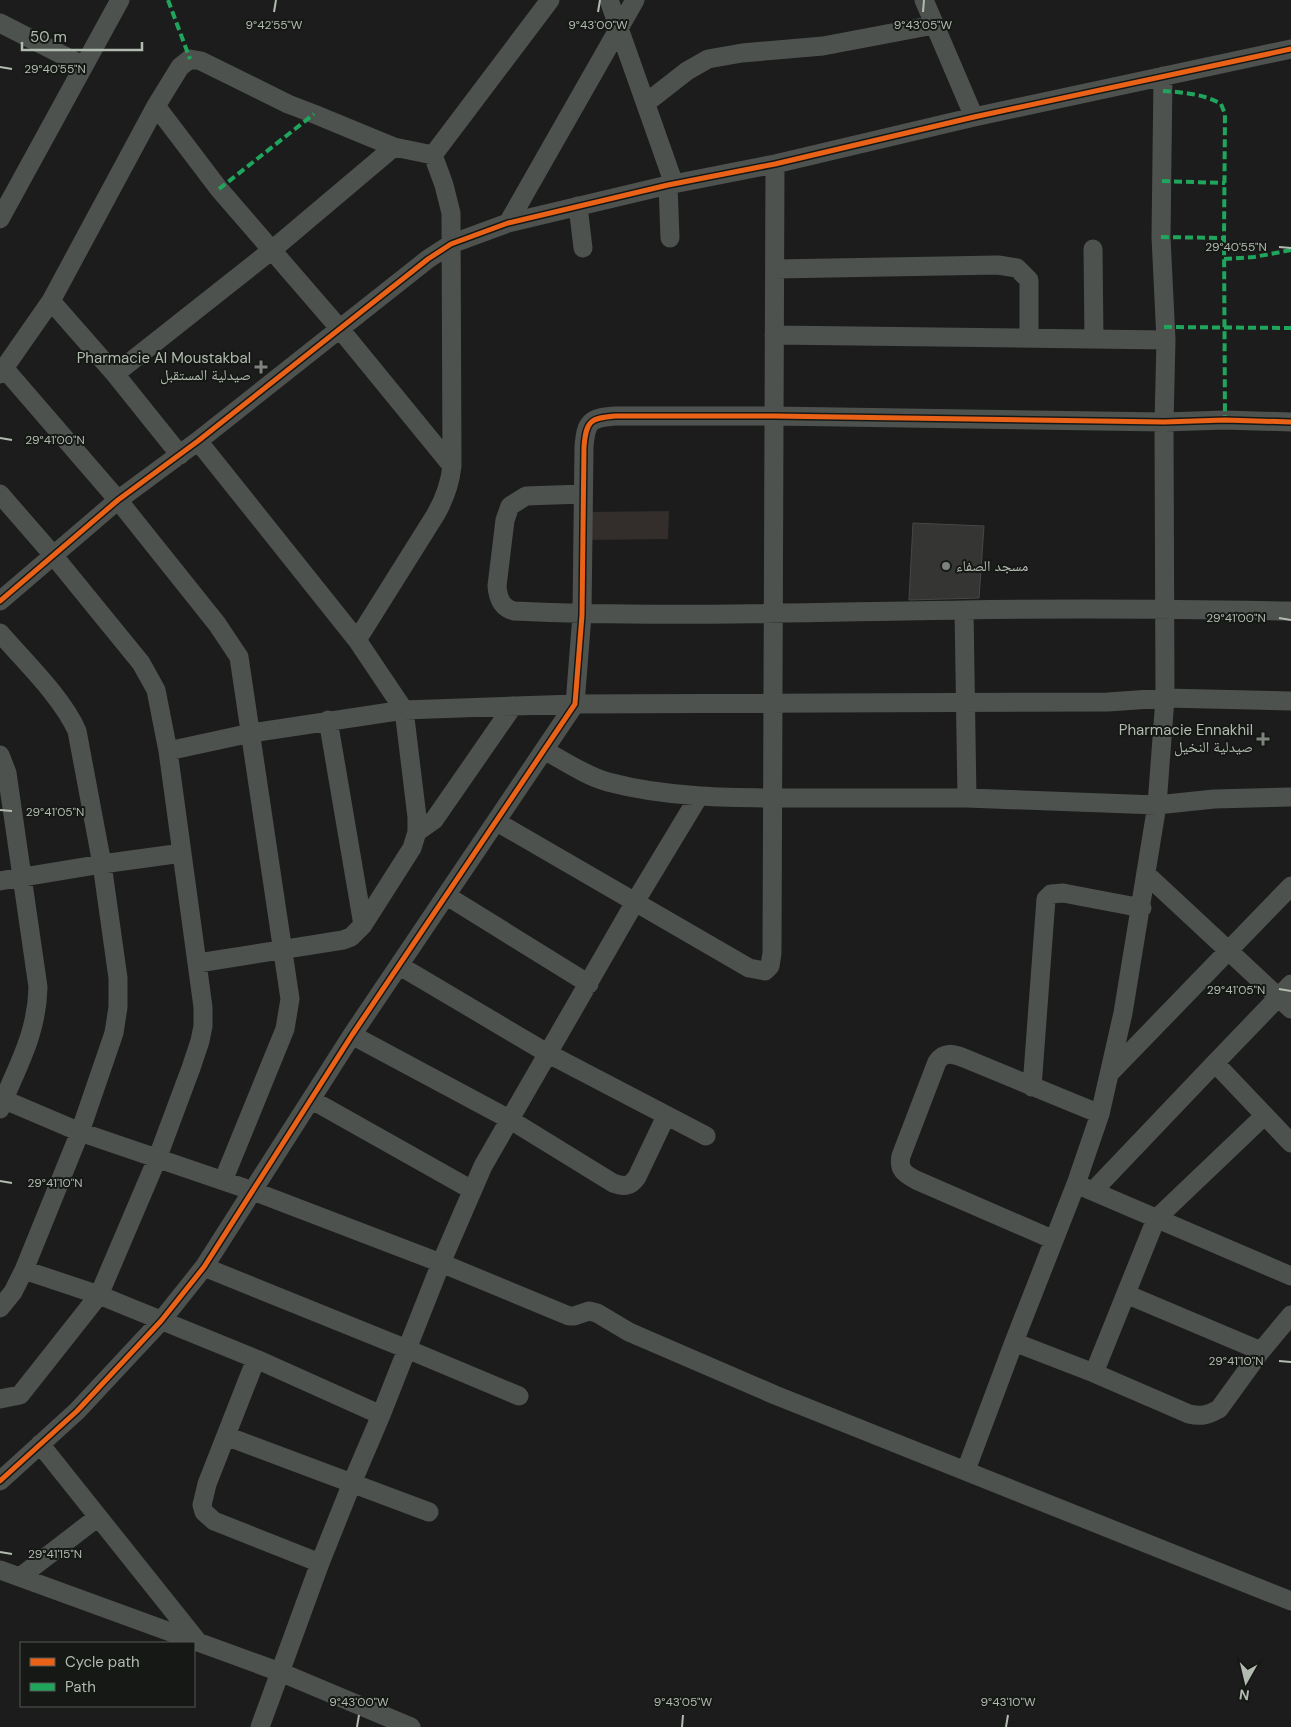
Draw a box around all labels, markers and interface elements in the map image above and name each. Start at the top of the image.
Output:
text: 9°42'55"W [246,17,303,33]
text: 9°43'00"W [568,17,628,33]
text: 9°43'05"W [894,17,953,33]
scale bar [22,20,142,52]
text: 50 m [30,27,67,47]
text: 29°40'55"N [24,61,86,77]
text: 29°40'55"N [1205,239,1267,255]
place label: Pharmacie Al Moustakbal صيدلية المستقبل [77,348,251,385]
marker: Pharmacie Al Moustakbal صيدلية المستقبل [255,361,267,373]
text: 29°41'00"N [25,432,85,448]
place label: مسجد الصفاء [956,556,1029,576]
marker: مسجد الصفاء [940,560,952,572]
text: 29°41'00"N [1206,610,1266,626]
place label: Pharmacie Ennakhil صيدلية النخيل [1119,720,1253,757]
marker: Pharmacie Ennakhil صيدلية النخيل [1257,733,1269,745]
text: 29°41'05"N [26,804,84,820]
text: 29°41'05"N [1207,982,1265,998]
text: 29°41'10"N [27,1175,83,1191]
text: 29°41'10"N [1208,1353,1264,1369]
text: 29°41'15"N [28,1546,82,1562]
legend [20,1642,195,1707]
text: Cycle path [65,1652,140,1672]
north arrow [1221,1657,1271,1707]
text: Path [65,1677,96,1697]
text: N [1238,1685,1251,1704]
text: 9°43'00"W [329,1694,389,1710]
text: 9°43'05"W [654,1694,713,1710]
text: 9°43'10"W [981,1694,1036,1710]

